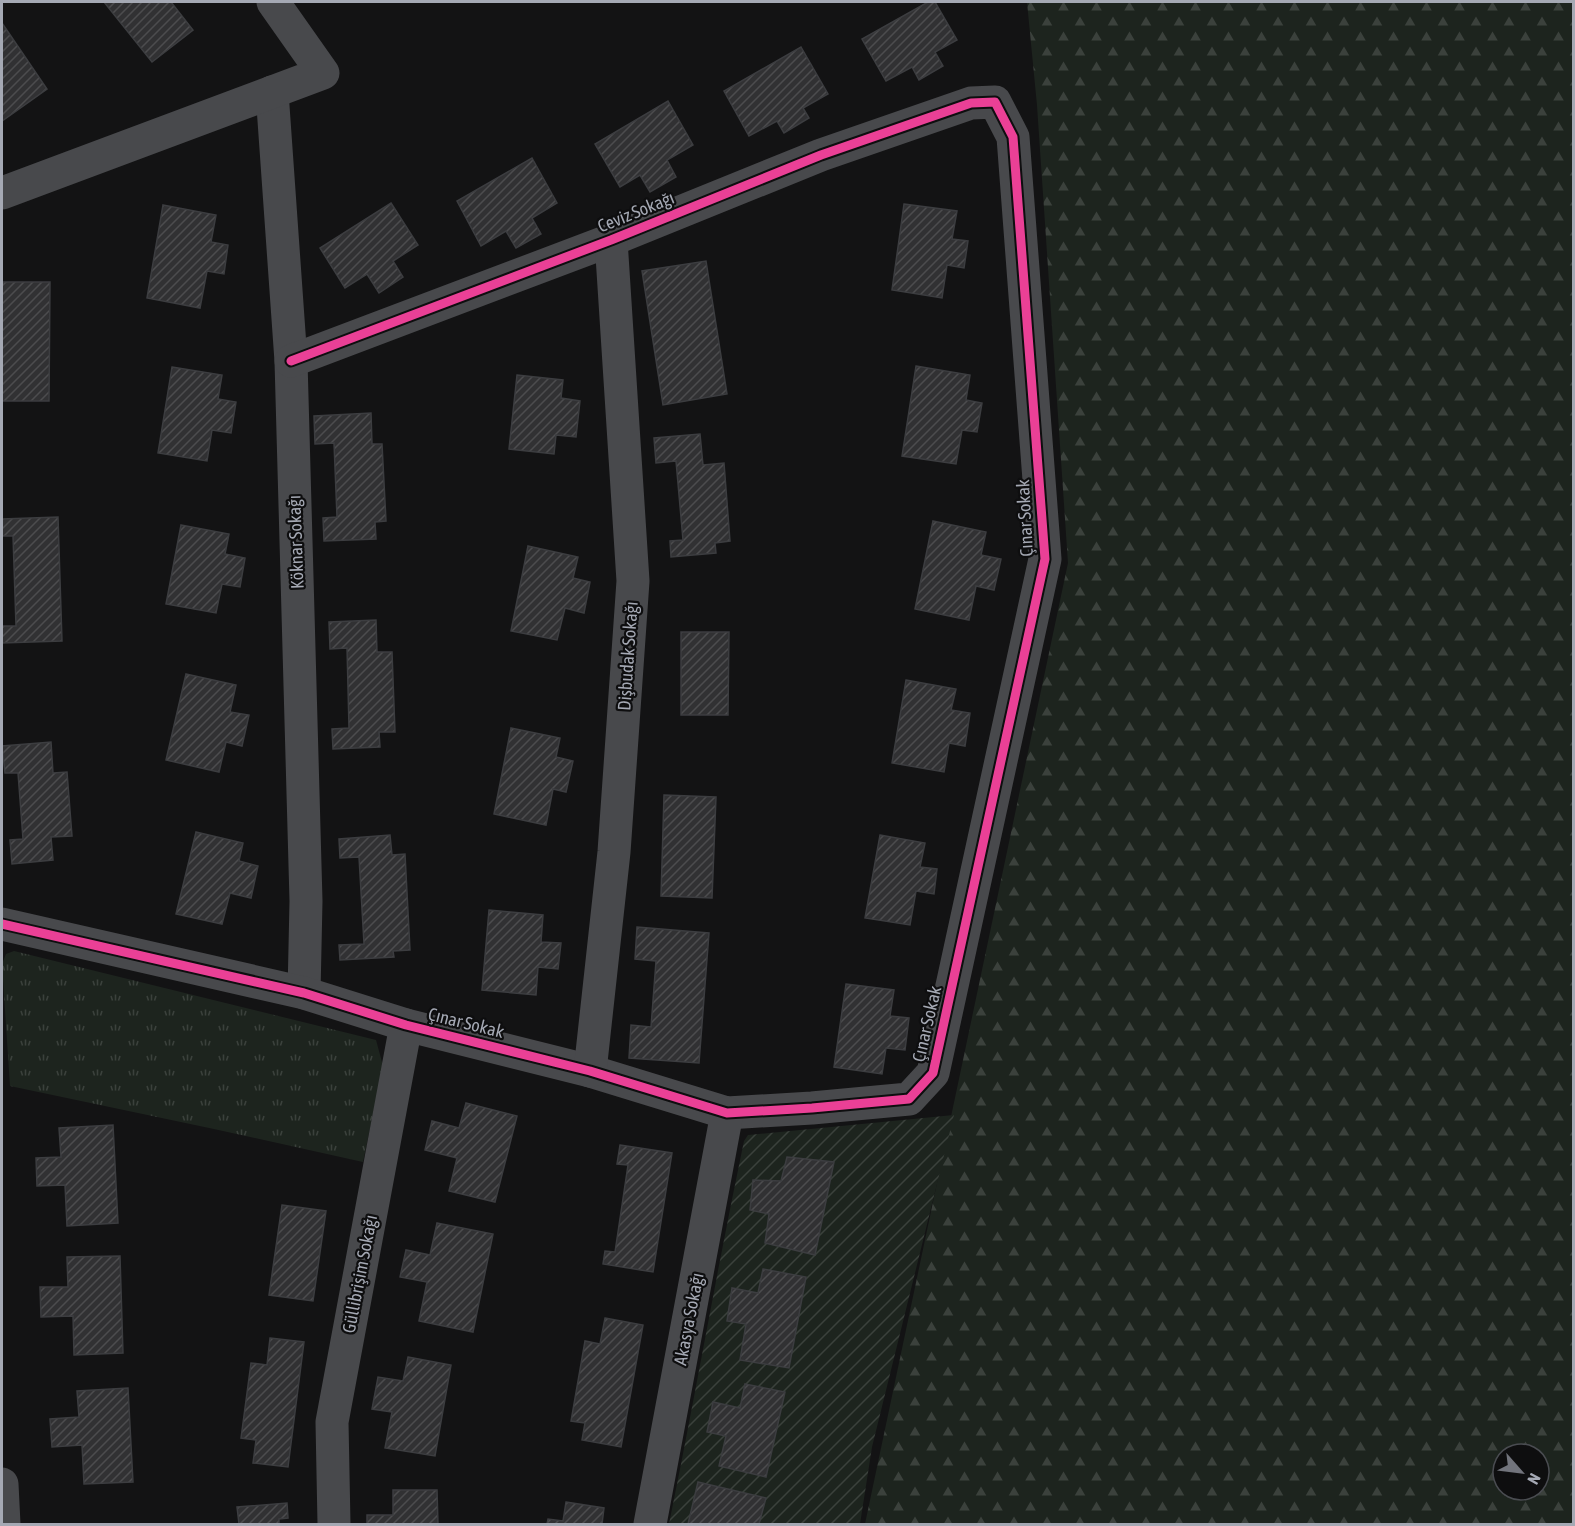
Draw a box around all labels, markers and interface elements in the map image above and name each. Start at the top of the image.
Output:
street label: Ceviz Sokağı [594,187,677,236]
street label: Çınar Sokak [1012,479,1037,557]
street label: Köknar Sokağı [283,495,308,589]
street label: Dişbudak Sokağı [613,601,642,711]
street label: Çınar Sokak [908,984,945,1064]
street label: Çınar Sokak [426,1003,506,1042]
street label: Güllibrişim Sokağı [338,1213,381,1335]
street label: Akasya Sokağı [669,1271,708,1367]
north arrow [1491,1442,1551,1502]
text: N [1524,1471,1544,1487]

